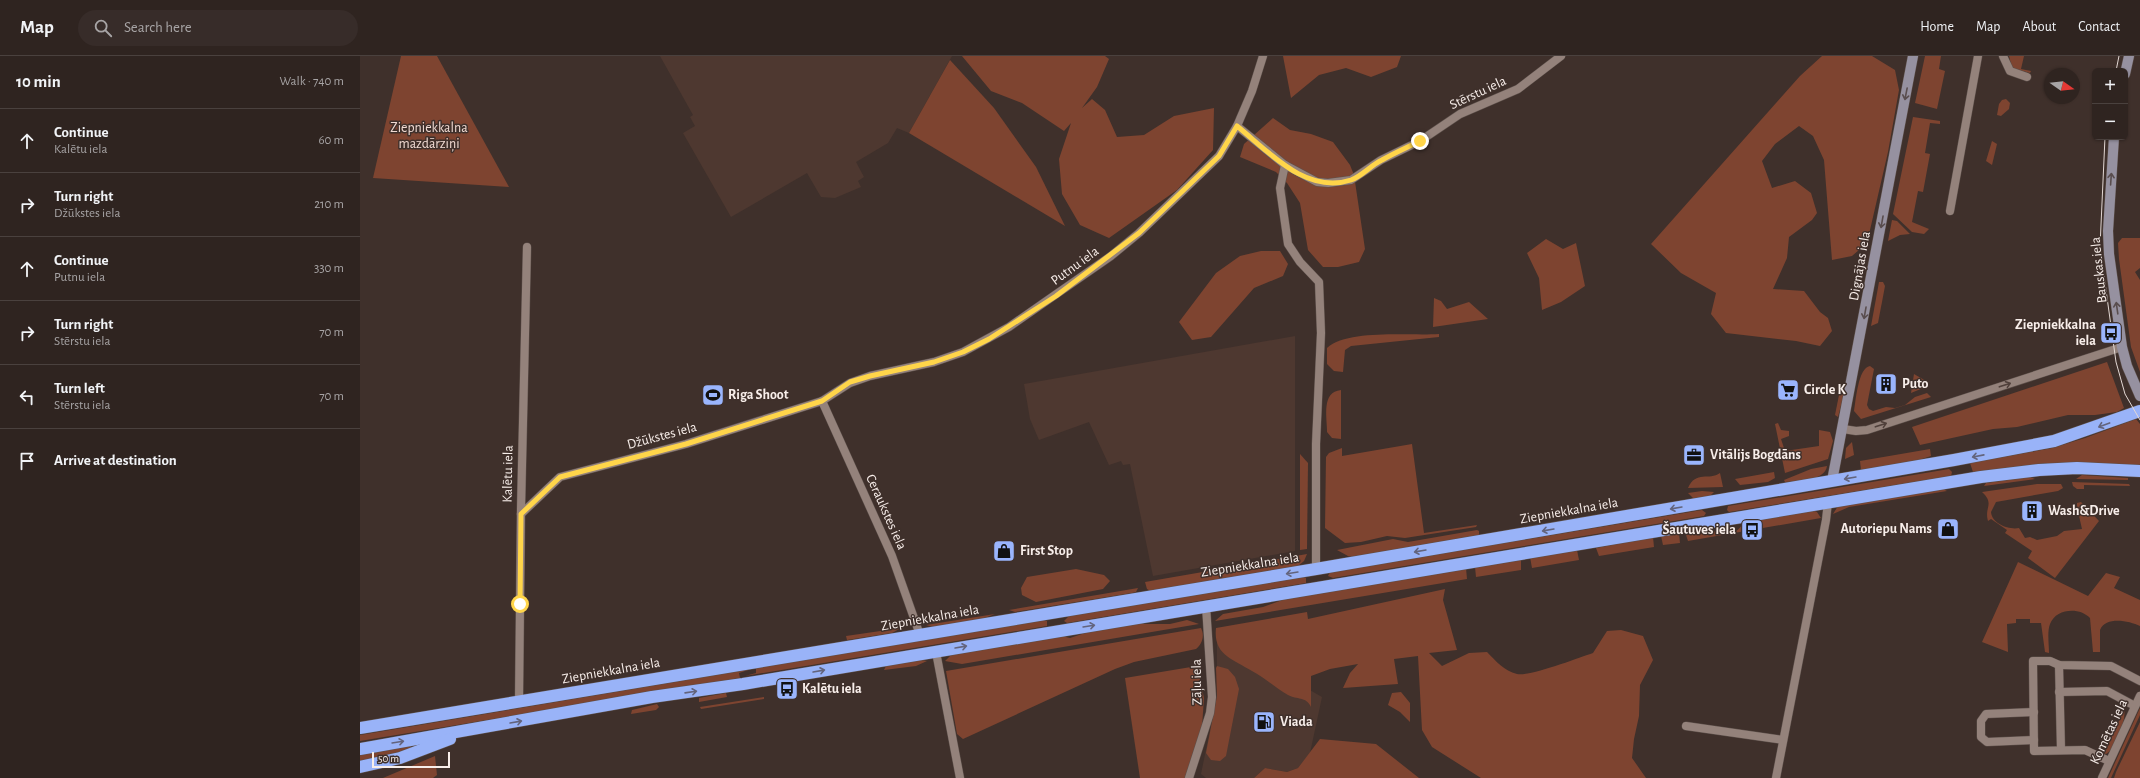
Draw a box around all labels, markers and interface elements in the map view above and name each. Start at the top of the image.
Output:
search box [78,10,358,46]
icon: search [92,17,114,39]
text: Map [20,18,54,37]
text: Search here [124,20,192,35]
text: Home [1920,20,1954,34]
text: Map [1976,20,2000,34]
text: About [2022,20,2056,34]
text: Contact [2078,20,2120,34]
north arrow [2044,68,2080,104]
map controls [2092,68,2128,140]
button: + [2092,68,2128,104]
text: 10 min [16,73,61,90]
street label: Stērstu iela [1448,74,1509,112]
text: Walk · 740 m [280,75,344,88]
one-way arrow [1901,87,1909,100]
button: − [2092,104,2128,140]
park label: Ziepniekkalna mazdārziņi [390,121,468,152]
text: Continue [54,125,109,140]
icon: ahead [16,130,38,152]
route end [1411,132,1429,150]
text: 60 m [318,134,344,147]
text: Kalētu iela [54,143,107,156]
one-way arrow [2107,173,2115,186]
text: Turn right [54,189,113,204]
icon: right [16,194,38,216]
text: 210 m [314,198,344,211]
text: Džūkstes iela [54,207,120,220]
one-way arrow [1878,215,1886,228]
street label: Dignājas iela [1847,230,1873,302]
street label: Bauskas iela [2089,236,2109,304]
street label: Putnu iela [1049,244,1102,288]
text: Continue [54,253,109,268]
icon: ahead [16,258,38,280]
text: 330 m [314,262,344,275]
text: Putnu iela [54,271,105,284]
one-way arrow [2113,302,2121,315]
one-way arrow [1861,306,1869,319]
text: Turn right [54,317,113,332]
place label: Ziepniekkalna iela [2015,318,2096,348]
bus stop icon: Ziepniekkalna iela [2098,320,2124,346]
icon: right [16,322,38,344]
text: 70 m [319,326,344,339]
text: Stērstu iela [54,335,110,348]
building icon: Puto [1873,371,1899,397]
supermarket icon: Circle K [1775,377,1801,403]
place label: Puto [1902,377,1929,391]
text: Turn left [54,381,105,396]
one-way arrow [1998,381,2011,388]
sports icon: Riga Shoot [700,382,726,408]
place label: Circle K [1804,383,1847,397]
icon: left [16,386,38,408]
place label: Riga Shoot [728,388,789,402]
text: 70 m [319,390,344,403]
text: Stērstu iela [54,399,110,412]
street label: Džūkstes iela [626,420,699,452]
one-way arrow [1875,421,1887,429]
one-way arrow [2098,421,2110,429]
office icon: Vitālijs Bogdāns [1681,442,1707,468]
street label: Kalētu iela [500,445,516,503]
place label: Vitālijs Bogdāns [1710,448,1801,462]
icon: arrive [16,450,38,472]
one-way arrow [1971,452,1984,460]
text: Arrive at destination [54,453,177,468]
street label: Ceraukstes iela [863,472,909,552]
one-way arrow [1843,474,1856,482]
street label: Ziepniekkalna iela [1519,495,1620,527]
building icon: Wash&Drive [2019,498,2045,524]
one-way arrow [1670,504,1683,512]
place label: Wash&Drive [2048,504,2120,518]
shop icon: Autoriepu Nams [1935,516,1961,542]
bus stop icon: Šautuves iela [1739,517,1765,543]
place label: Šautuves iela [1662,521,1736,537]
place label: Autoriepu Nams [1840,522,1932,536]
one-way arrow [1542,526,1555,534]
shop icon: First Stop [991,538,1017,564]
place label: First Stop [1020,544,1073,558]
one-way arrow [1414,548,1427,556]
street label: Ziepniekkalna iela [1200,550,1301,580]
one-way arrow [1286,569,1299,577]
route start [511,595,529,613]
street label: Ziepniekkalna iela [880,602,981,634]
one-way arrow [1082,622,1095,630]
one-way arrow [954,643,967,651]
street label: Ziepniekkalna iela [561,655,662,687]
street label: Zāļu iela [1190,658,1205,705]
one-way arrow [812,667,825,675]
bus stop icon: Kalētu iela [774,676,800,702]
place label: Kalētu iela [802,682,862,696]
one-way arrow [684,688,697,696]
street label: Komētas iela [2088,697,2130,767]
fuel station icon: Viada [1251,709,1277,735]
place label: Viada [1280,715,1313,729]
one-way arrow [509,718,522,726]
one-way arrow [392,738,405,746]
scale bar [372,750,450,769]
text: 50 m [378,753,399,764]

